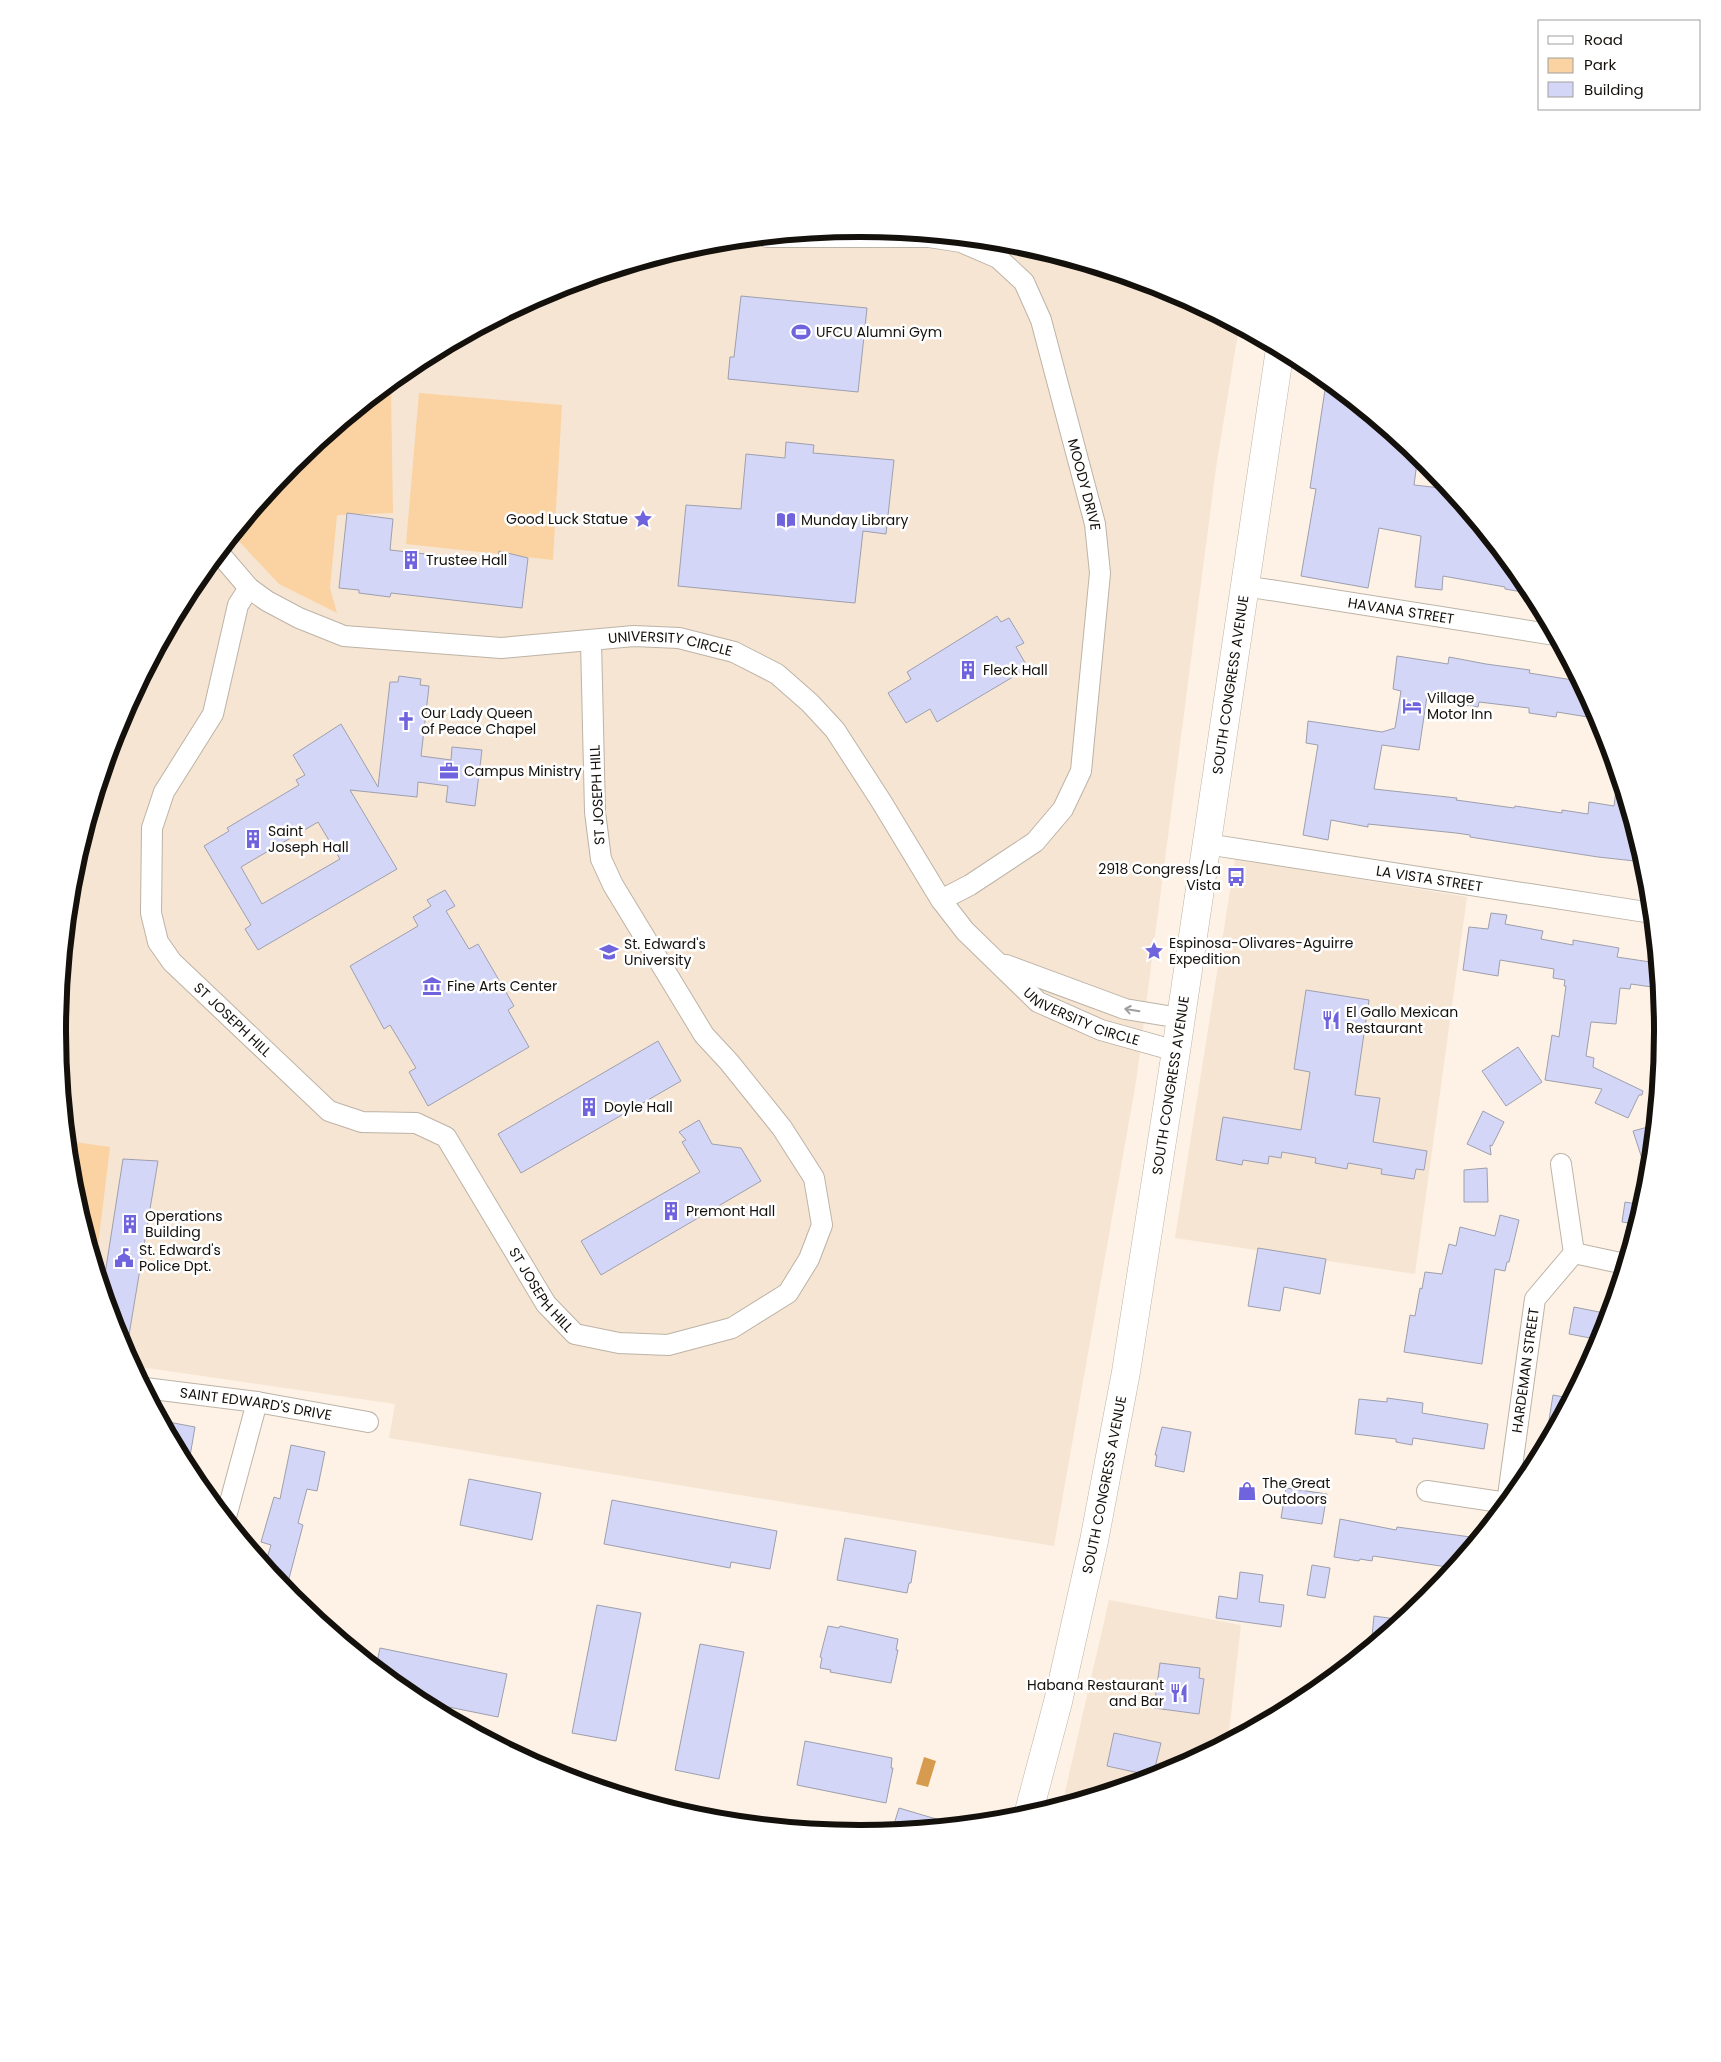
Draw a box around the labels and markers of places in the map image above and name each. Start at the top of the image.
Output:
sports icon: UFCU Alumni Gym [790,321,812,343]
place label: UFCU Alumni Gym [816,322,942,342]
place icon: Good Luck Statue [632,508,654,530]
place label: Good Luck Statue [506,509,628,529]
library icon: Munday Library [775,509,797,531]
place label: Munday Library [801,510,908,530]
building icon: Trustee Hall [400,549,422,571]
place label: Trustee Hall [426,550,507,570]
building icon: Fleck Hall [957,659,979,681]
place label: Fleck Hall [983,660,1048,680]
place label: Village Motor Inn [1427,688,1492,724]
hotel icon: Village Motor Inn [1401,695,1423,717]
place label: Our Lady Queen of Peace Chapel [421,703,536,739]
church icon: Our Lady Queen of Peace Chapel [395,710,417,732]
office icon: Campus Ministry [438,760,460,782]
place label: Campus Ministry [464,761,582,781]
place label: Saint Joseph Hall [268,821,349,857]
building icon: Saint Joseph Hall [242,828,264,850]
place label: 2918 Congress/La Vista [1098,859,1221,895]
bus stop icon: 2918 Congress/La Vista [1225,866,1247,888]
place label: Espinosa-Olivares-Aguirre Expedition [1169,933,1354,969]
place label: St. Edward's University [624,934,706,970]
place icon: Espinosa-Olivares-Aguirre Expedition [1143,940,1165,962]
school or university icon: St. Edward's University [598,941,620,963]
museum icon: Fine Arts Center [421,975,443,997]
place label: Fine Arts Center [447,976,557,996]
place label: El Gallo Mexican Restaurant [1346,1002,1458,1038]
restaurant icon: El Gallo Mexican Restaurant [1320,1009,1342,1031]
building icon: Doyle Hall [578,1096,600,1118]
place label: Doyle Hall [604,1097,673,1117]
building icon: Premont Hall [660,1200,682,1222]
place label: Premont Hall [686,1201,775,1221]
place label: Operations Building [145,1206,223,1242]
building icon: Operations Building [119,1213,141,1235]
place label: St. Edward's Police Dpt. [139,1240,221,1276]
public building icon: St. Edward's Police Dpt. [113,1247,135,1269]
place label: The Great Outdoors [1262,1473,1330,1509]
shop icon: The Great Outdoors [1236,1480,1258,1502]
place label: Habana Restaurant and Bar [1027,1675,1164,1711]
restaurant icon: Habana Restaurant and Bar [1168,1682,1190,1704]

